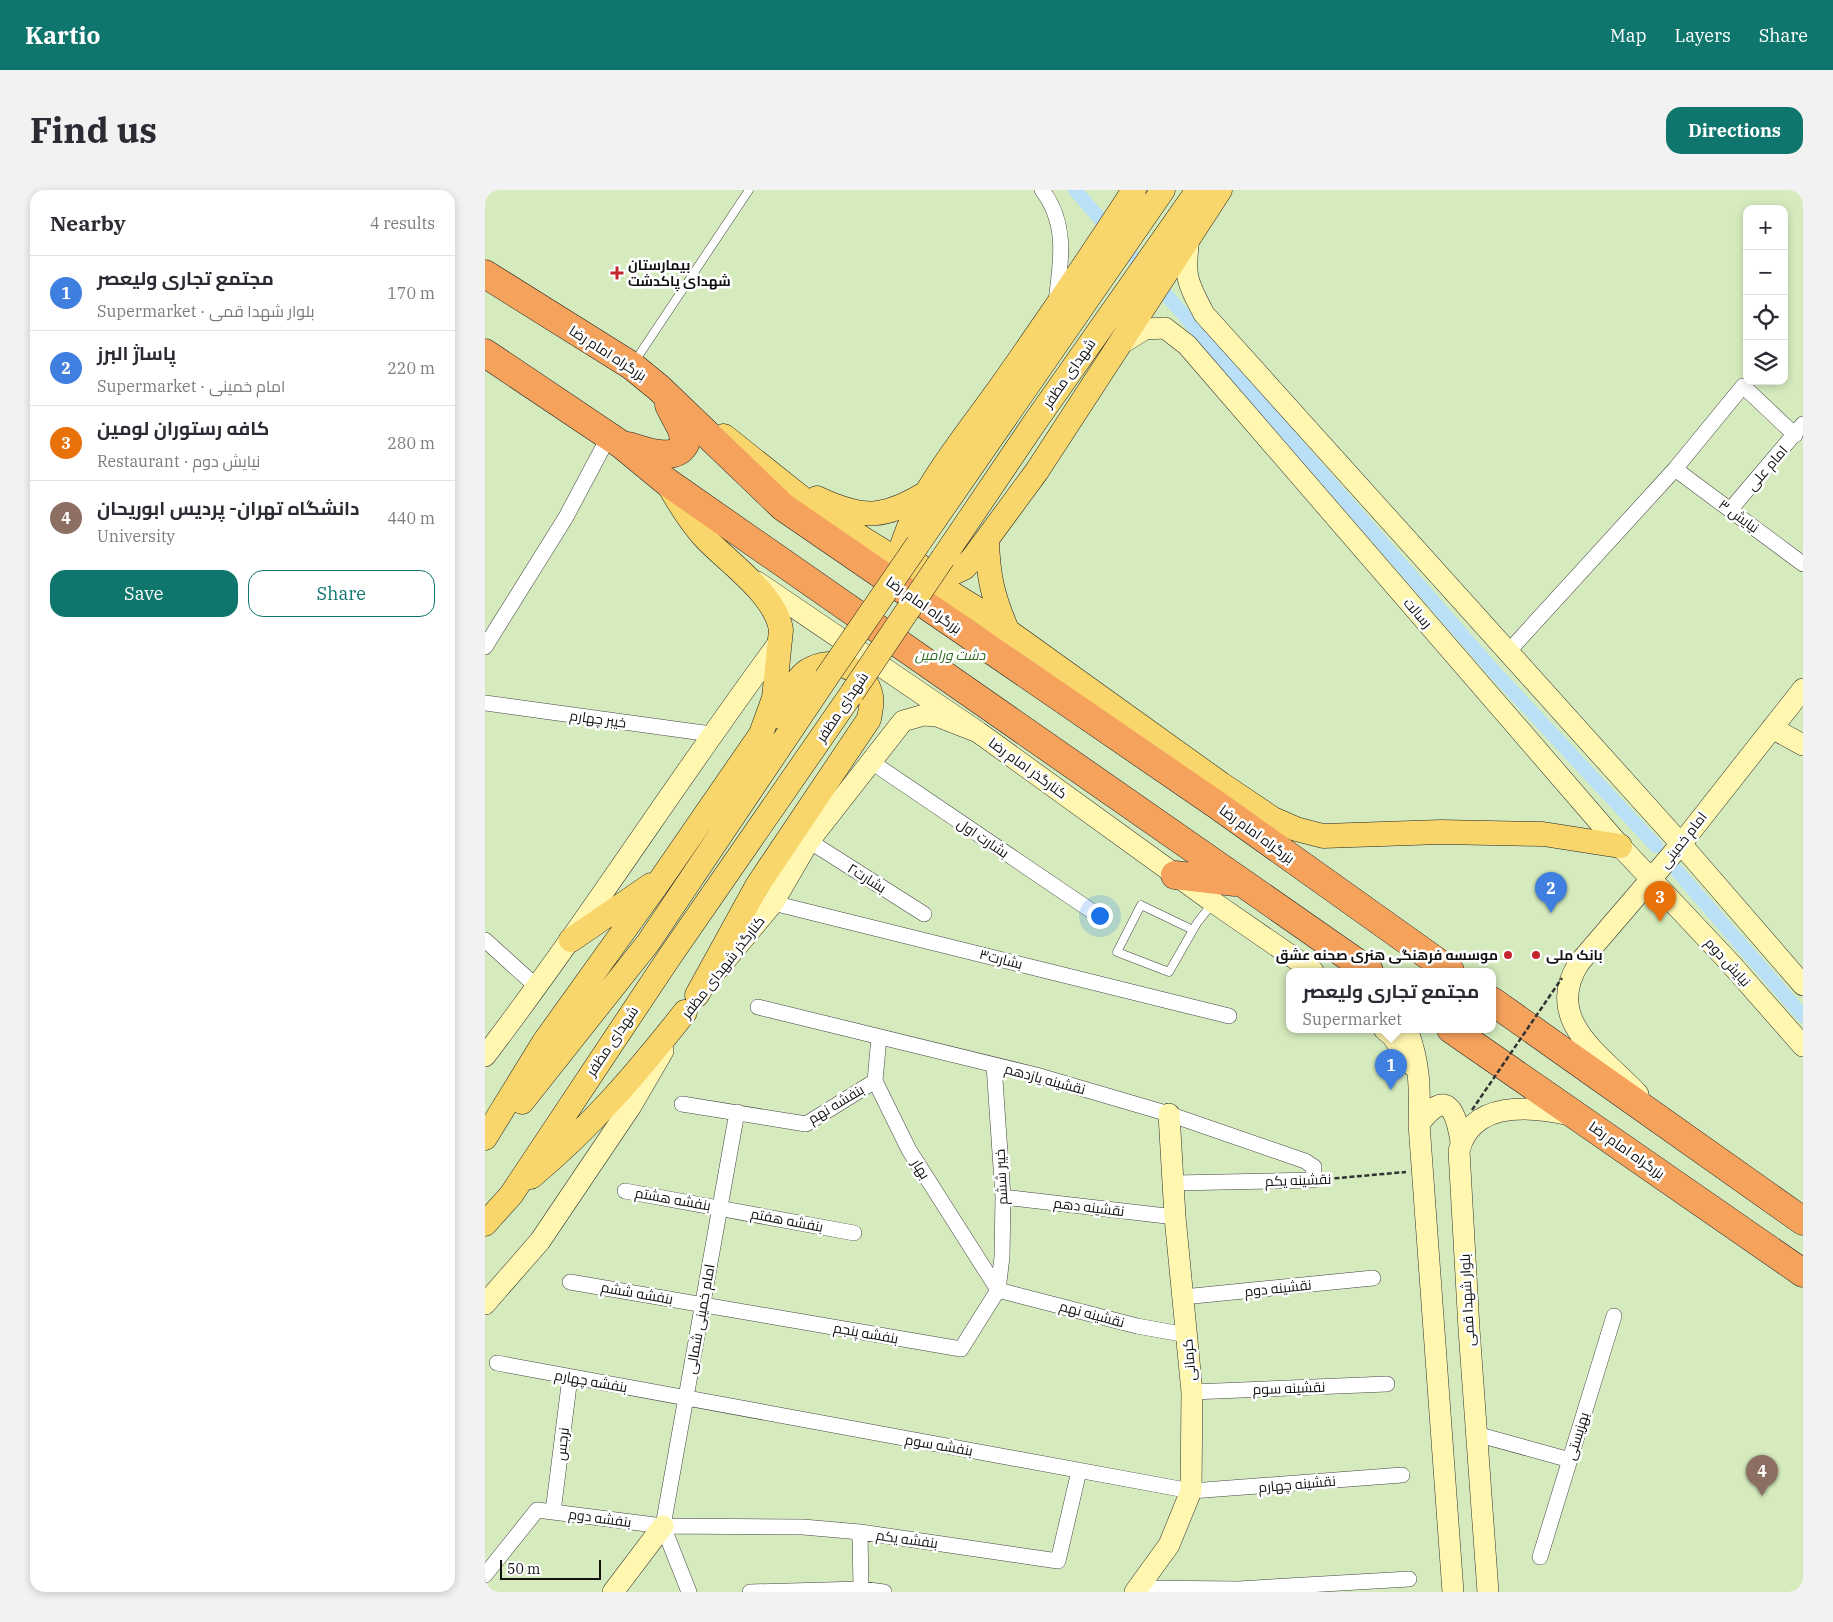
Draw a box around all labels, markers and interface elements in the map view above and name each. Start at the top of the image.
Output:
text: Kartio [25,19,100,51]
text: Map [1610,24,1647,47]
text: Layers [1675,24,1731,47]
text: Share [1759,24,1808,47]
text: Find us [30,107,157,153]
button: Directions [1666,107,1803,154]
map controls [1743,205,1788,385]
button: + [1743,205,1788,250]
text: Nearby [50,209,126,237]
text: 4 results [370,213,435,233]
button: − [1743,250,1788,295]
place label: بیمارستان شهدای پاکدشت [628,256,731,292]
text: مجتمع تجاری ولیعصر [97,266,274,290]
marker: بیمارستان شهدای پاکدشت [610,266,624,280]
text: 1 [61,283,71,303]
text: 170 m [387,283,435,303]
button: locate [1743,295,1788,340]
text: Supermarket · بلوار شهدا قمی [97,301,315,321]
street label: بزرگراه امام رضا [565,321,650,386]
street label: شهدای مظفر [1038,335,1099,412]
button: layers [1743,340,1788,385]
text: پاساژ البرز [97,341,176,365]
text: 2 [61,358,71,378]
text: 220 m [387,358,435,378]
text: Supermarket · امام خمینی [97,376,285,396]
text: کافه رستوران لومین [97,416,269,440]
text: 3 [61,433,71,453]
text: 280 m [387,433,435,453]
street label: امام علی [1743,442,1792,495]
text: Restaurant · نیایش دوم [97,451,260,471]
street label: نیایش ۳ [1715,495,1763,537]
text: دانشگاه تهران- پردیس ابوریحان [97,496,359,520]
text: 4 [61,508,71,528]
text: 440 m [387,508,435,528]
text: University [97,526,175,546]
button: Save [50,570,238,617]
button: Share [248,570,435,617]
street label: بزرگراه امام رضا [882,572,965,639]
street label: رسالت [1400,594,1436,632]
park label: دشت ورامین [915,646,987,664]
street label: شهدای مظفر [811,669,872,746]
street label: خیبر چهارم [568,706,627,733]
street label: کنارگذر امام رضا [985,733,1071,803]
street label: بزرگراه امام رضا [1215,801,1298,868]
street label: امام خمینی [1655,808,1711,872]
street label: بشارت اول [954,814,1012,862]
street label: بشارت۲ [844,859,890,897]
pin: 2 [1535,872,1567,913]
pin: 3 [1644,881,1676,922]
your location [1087,903,1113,929]
street label: کنارگذر شهدای مظفر [677,912,769,1023]
street label: نیایش دوم [1701,934,1755,991]
street label: بشارت۳ [977,945,1025,973]
place label: موسسه فرهنگی هنری صحنه عشق [1276,946,1498,964]
place label: بانک ملی [1546,946,1603,964]
marker: موسسه فرهنگی هنری صحنه عشق [1502,949,1514,961]
marker: بانک ملی [1530,949,1542,961]
popup [1286,968,1496,1033]
text: مجتمع تجاری ولیعصر [1303,979,1479,1003]
street label: شهدای مظفر [581,1003,642,1080]
text: Supermarket [1303,1009,1402,1029]
pin: 1 [1375,1049,1407,1090]
street label: نقشینه یازدهم [1002,1060,1087,1099]
street label: بنفشه نهم [805,1080,868,1129]
street label: بزرگراه امام رضا [1585,1117,1668,1184]
street label: خیبر ششم [991,1148,1012,1206]
street label: بهار [907,1155,934,1183]
street label: نقشینه یکم [1264,1170,1332,1191]
street label: بنفشه هشتم [633,1183,712,1216]
street label: نقشینه دهم [1052,1194,1126,1221]
street label: بنفشه هفتم [749,1204,825,1237]
street label: بلوار شهدا قمی [1456,1253,1478,1347]
street label: امام خمینی شمالی [681,1263,720,1376]
street label: نقشینه دوم [1244,1276,1313,1301]
street label: بنفشه ششم [599,1278,675,1309]
street label: نقشینه نهم [1057,1297,1126,1332]
street label: بنفشه پنجم [832,1318,900,1349]
street label: کرمانی [1178,1338,1200,1382]
street label: بنفشه چهارم [553,1366,629,1397]
street label: نقشینه سوم [1252,1378,1326,1399]
street label: بهزیستی [1561,1410,1593,1462]
street label: نرجس [551,1426,573,1462]
street label: بنفشه سوم [903,1430,974,1461]
pin: 4 [1746,1455,1778,1496]
street label: نقشینه چهارم [1257,1472,1337,1497]
street label: بنفشه دوم [567,1505,633,1532]
street label: بنفشه یکم [875,1526,939,1553]
scale bar [500,1557,601,1580]
text: 50 m [507,1560,540,1578]

